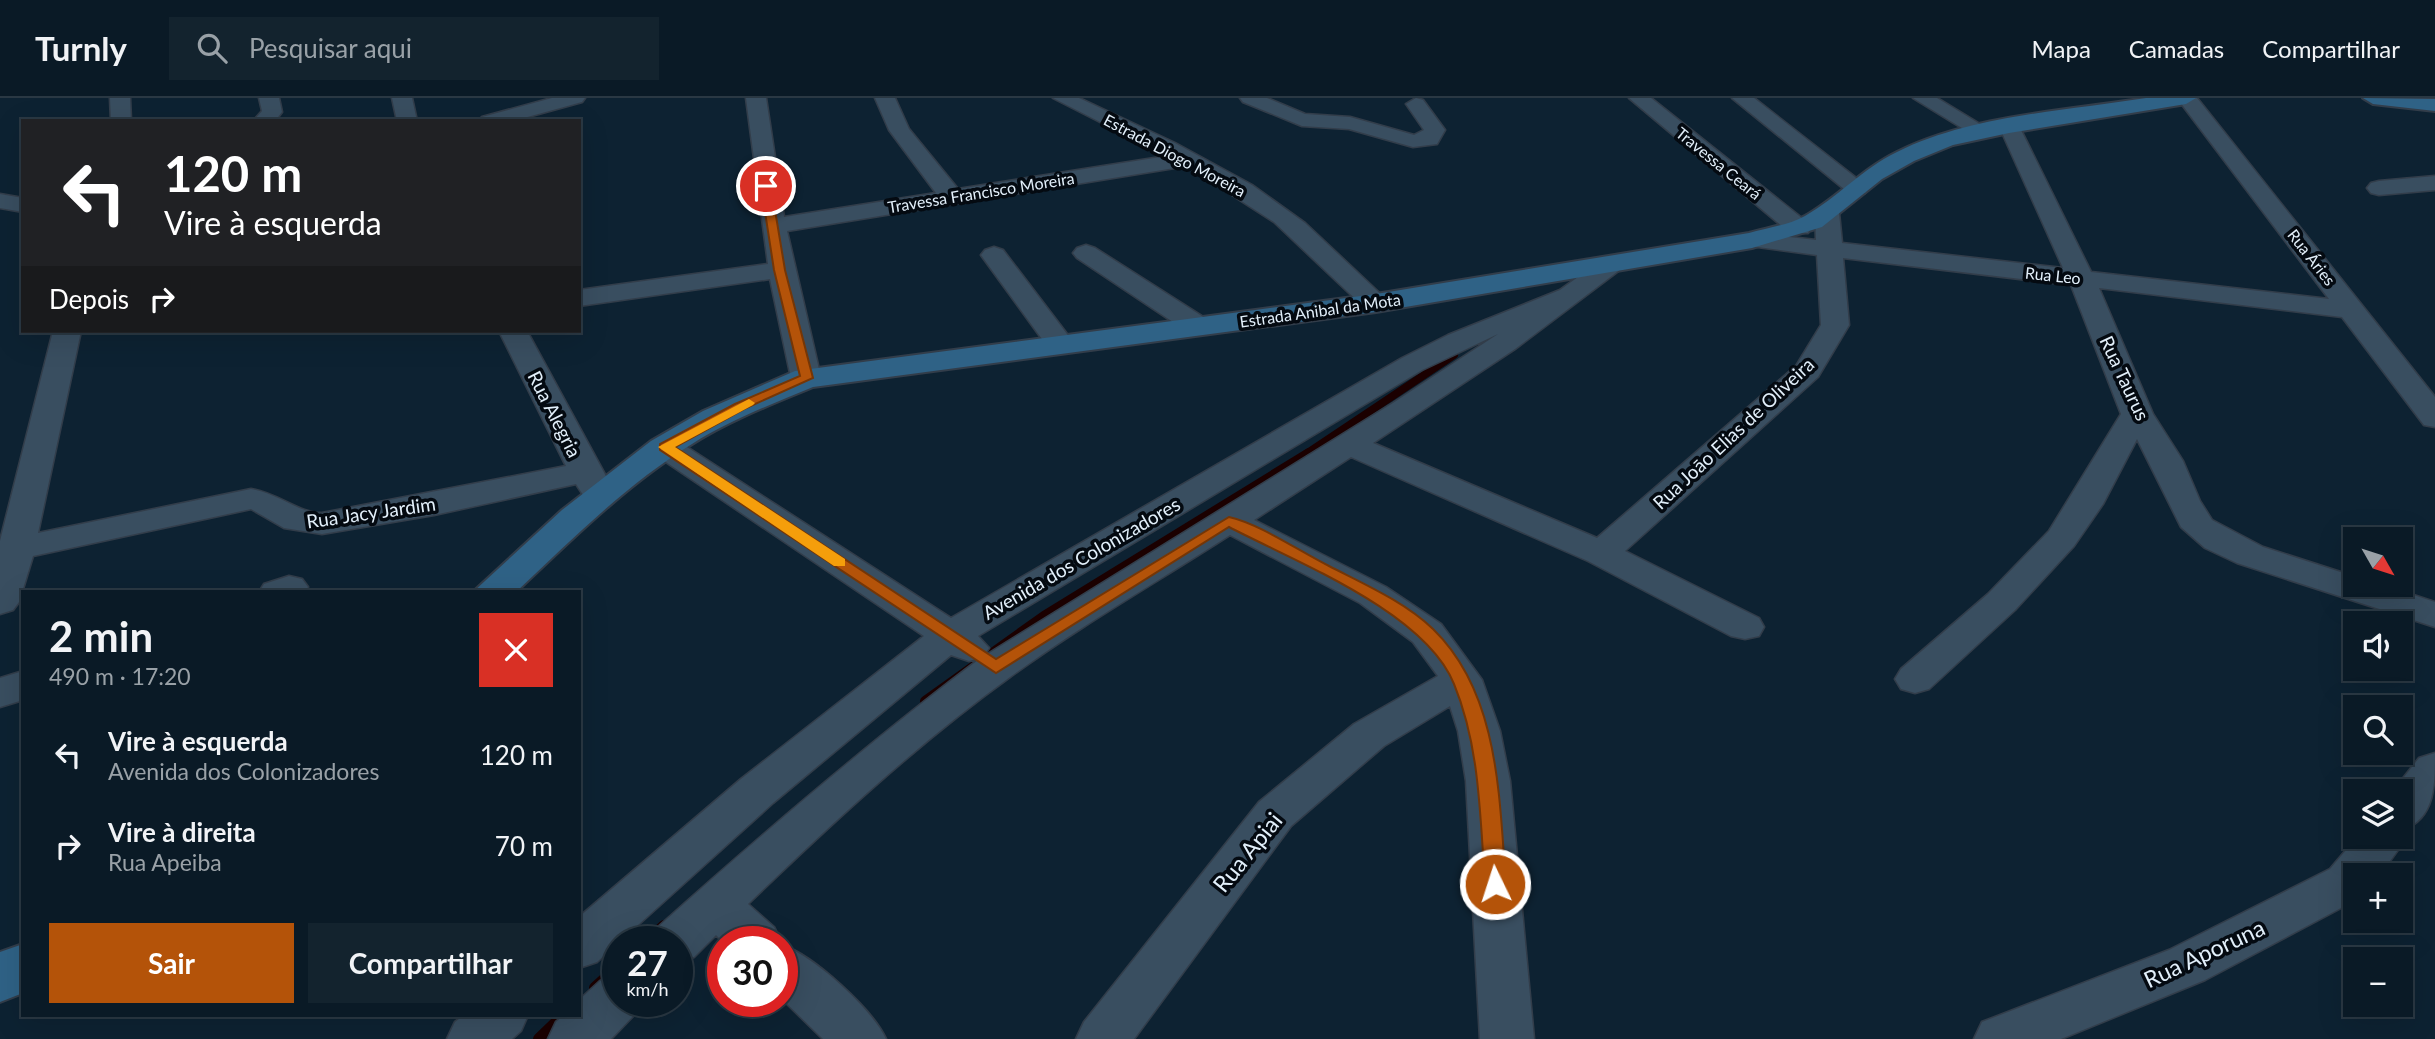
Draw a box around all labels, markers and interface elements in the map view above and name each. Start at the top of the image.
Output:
search box [169,17,659,80]
text: Turnly [35,28,127,68]
icon: search [193,29,231,67]
text: Pesquisar aqui [249,32,412,64]
text: Mapa [2032,34,2091,63]
text: Camadas [2129,34,2224,63]
text: Compartilhar [2262,34,2400,63]
street label: Estrada Diogo Moreira [1101,110,1249,200]
street label: Travessa Ceará [1673,123,1765,203]
text: 120 m [164,144,302,202]
icon: left [49,147,140,238]
pin [736,156,796,216]
icon: arrive [747,167,785,205]
street label: Travessa Francisco Moreira [886,168,1076,216]
text: Vire à esquerda [164,203,382,242]
street label: Rua Áries [2284,225,2340,289]
street label: Rua Leo [2024,263,2082,287]
icon: right [143,280,181,318]
text: Depois [49,283,129,315]
street label: Estrada Anibal da Mota [1238,289,1402,331]
street label: Rua Taurus [2095,332,2155,424]
street label: Rua Joāo Elias de Oliveira [1648,352,1818,514]
street label: Rua Alegria [523,367,587,461]
street label: Rua Jacy Jardim [305,492,437,532]
street label: Avenida dos Colonizadores [978,492,1184,624]
north arrow [2343,527,2413,597]
map controls [2343,527,2413,1017]
text: 2 min [49,611,153,661]
button: sound [2343,611,2413,681]
button: close [479,613,553,687]
text: 490 m · 17:20 [49,662,191,690]
button: search [2343,695,2413,765]
text: Vire à esquerda [108,725,288,757]
icon: left [49,736,87,774]
text: 120 m [480,739,553,771]
text: Avenida dos Colonizadores [108,757,379,785]
button: layers [2343,779,2413,849]
street label: Rua Apiai [1206,807,1288,897]
text: Vire à direita [108,816,256,848]
icon: right [49,827,87,865]
text: 70 m [495,830,553,862]
position arrow [1458,847,1532,921]
text: Rua Apeiba [108,848,222,876]
button: + [2343,863,2413,933]
street label: Rua Aporuna [2139,913,2269,993]
button: Sair [49,923,294,1003]
button: Compartilhar [308,923,553,1003]
speed limit sign: 30 [707,926,798,1017]
text: 27 [627,941,668,983]
button: − [2343,947,2413,1017]
text: km/h [626,978,669,1000]

